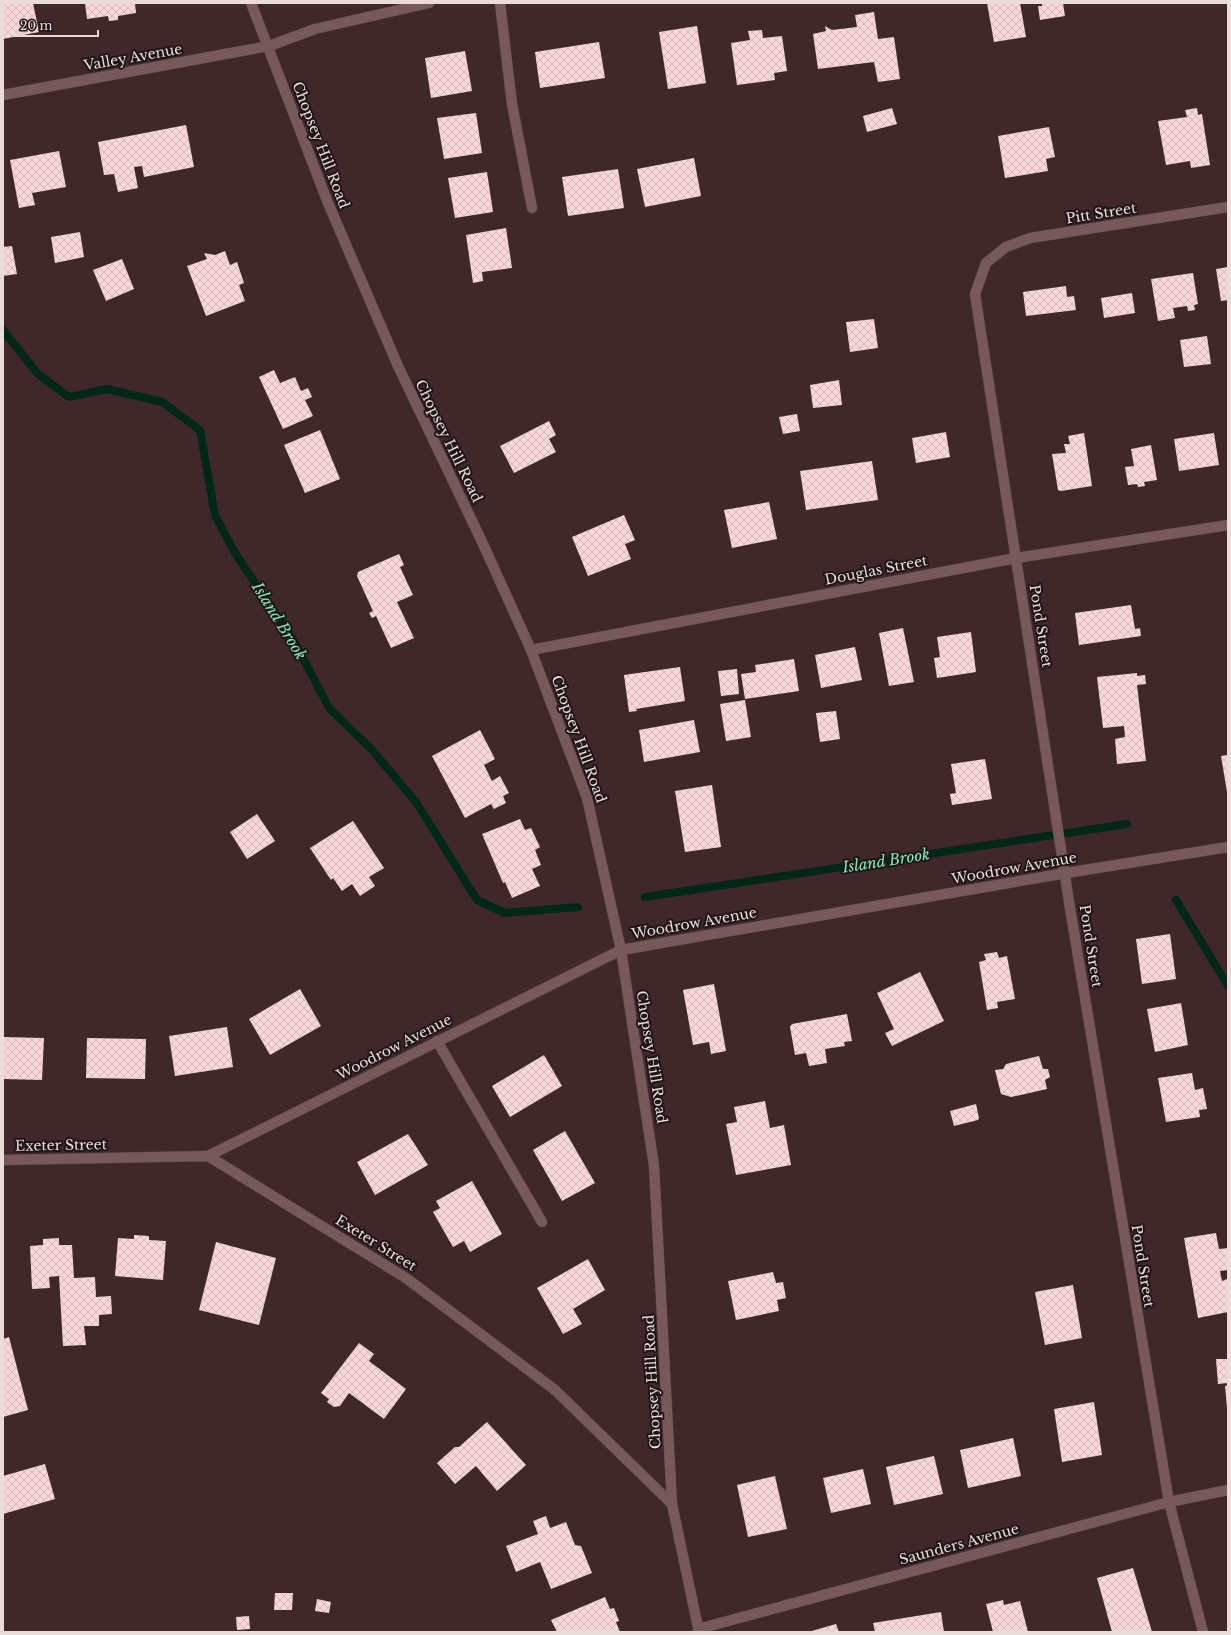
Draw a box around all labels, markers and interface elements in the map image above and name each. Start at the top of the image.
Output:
scale bar [14,12,98,38]
text: 20 m [20,18,52,33]
street label: Valley Avenue [81,39,184,75]
street label: Chopsey Hill Road [289,79,354,211]
street label: Pitt Street [1064,198,1138,227]
street label: Chopsey Hill Road [411,377,487,506]
street label: Douglas Street [823,551,929,589]
water label: Island Brook [248,578,311,663]
street label: Pond Street [1026,583,1057,669]
street label: Chopsey Hill Road [548,673,611,806]
water label: Island Brook [840,844,931,877]
street label: Woodrow Avenue [949,848,1078,888]
street label: Woodrow Avenue [629,903,758,943]
street label: Pond Street [1076,903,1107,989]
street label: Chopsey Hill Road [633,989,671,1125]
street label: Woodrow Avenue [333,1010,455,1084]
street label: Exeter Street [15,1135,108,1155]
street label: Exeter Street [332,1211,420,1275]
street label: Pond Street [1128,1223,1159,1309]
street label: Chopsey Hill Road [639,1314,665,1450]
street label: Saunders Avenue [897,1519,1021,1569]

